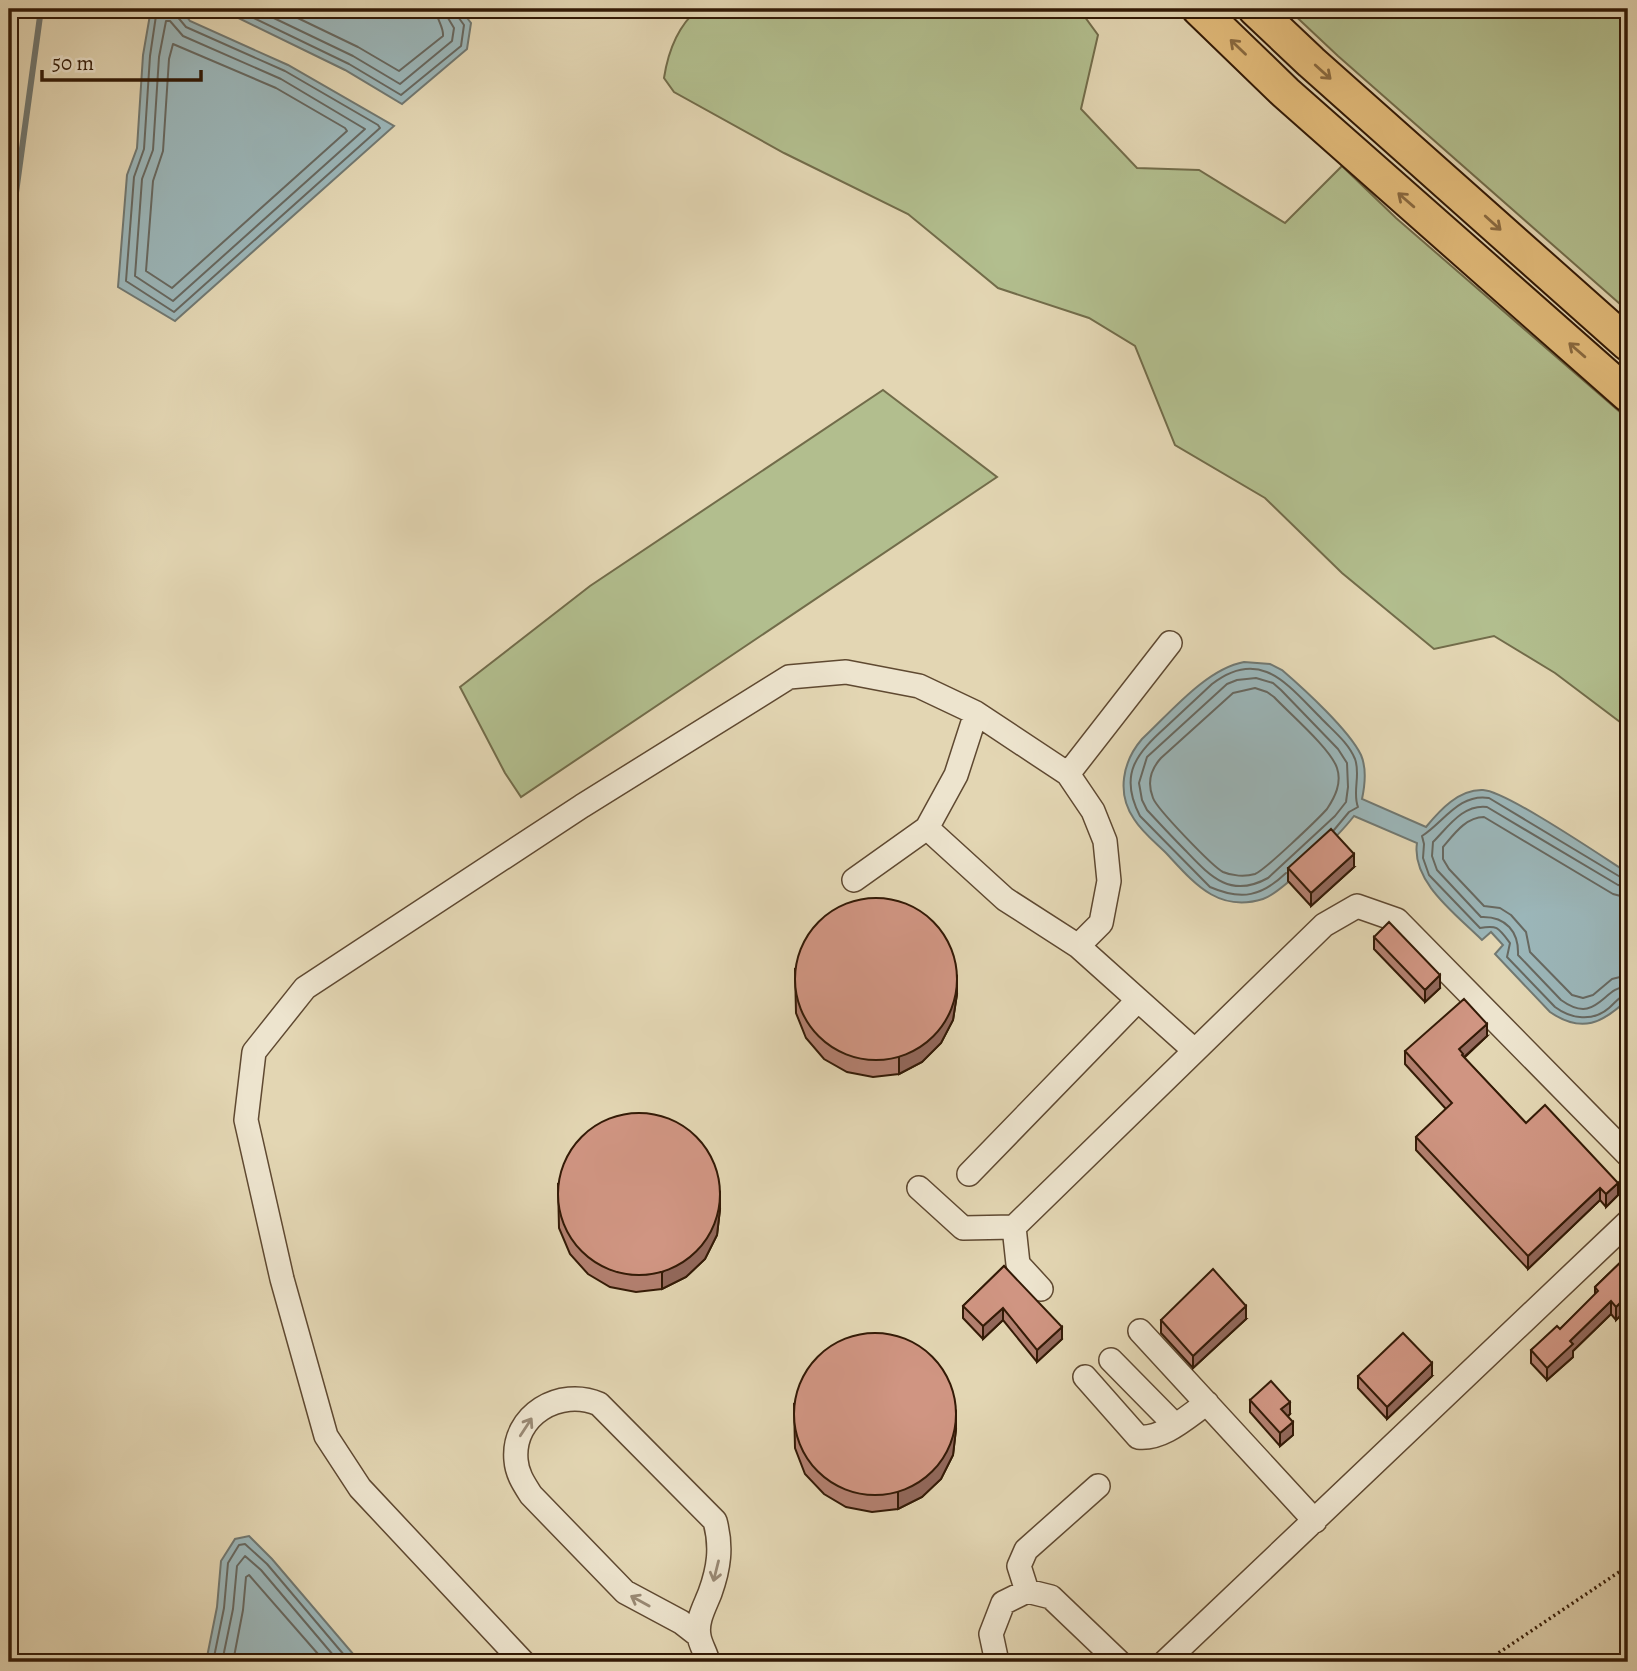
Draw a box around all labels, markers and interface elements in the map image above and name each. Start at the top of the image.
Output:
scale bar [42,38,201,82]
one-way arrow [1230,38,1247,55]
text: 50 m [52,49,94,77]
one-way arrow [1313,64,1331,80]
one-way arrow [1398,192,1416,208]
one-way arrow [1483,215,1501,231]
one-way arrow [1568,342,1586,358]
one-way arrow [520,1417,534,1437]
one-way arrow [709,1559,722,1582]
one-way arrow [631,1594,651,1608]

